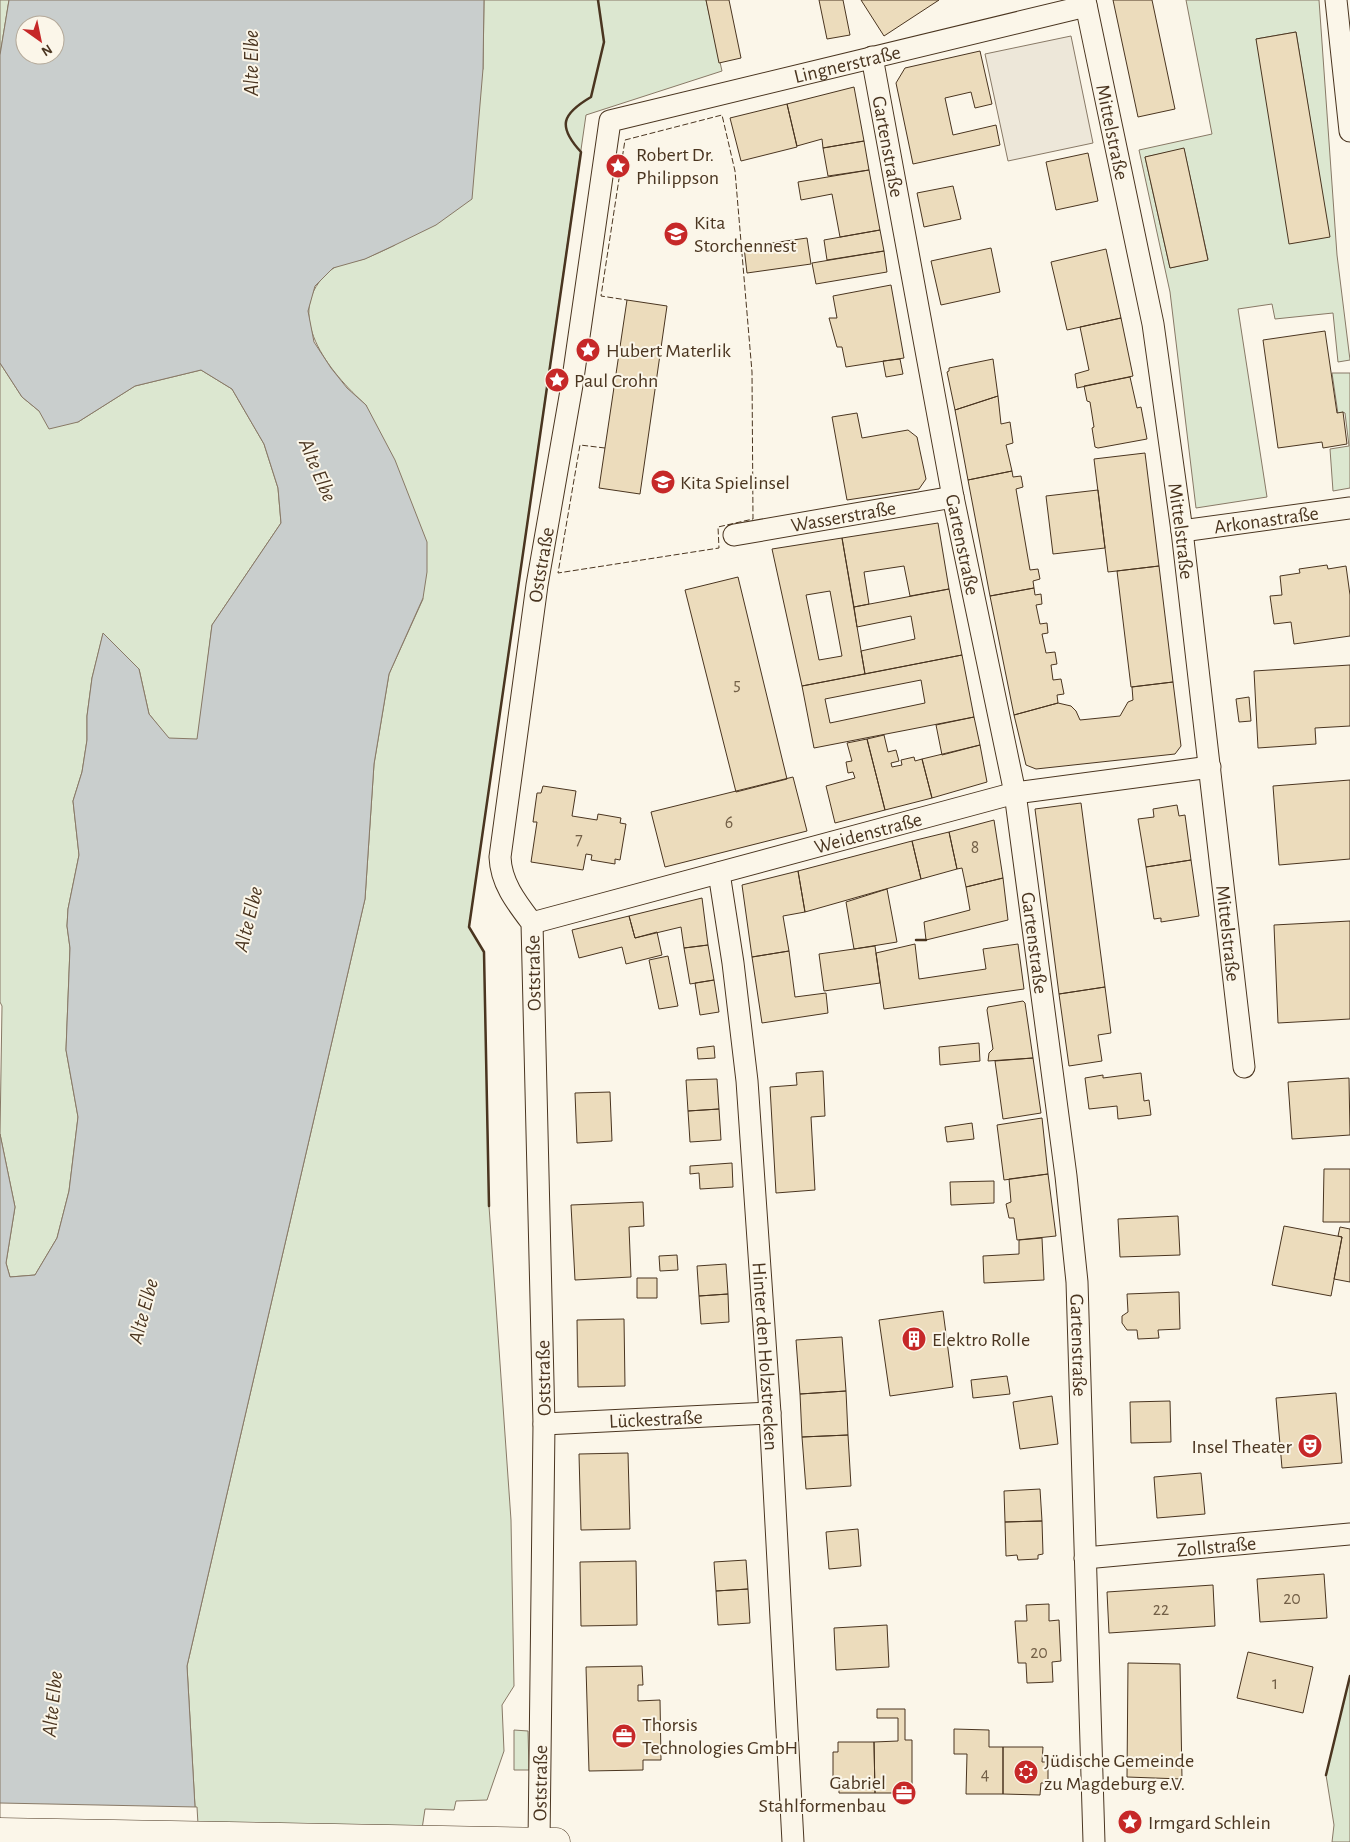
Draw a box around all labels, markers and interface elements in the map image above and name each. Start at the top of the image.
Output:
north arrow [15,15,65,65]
water label: Alte Elbe [241,30,262,97]
text: N [39,42,54,59]
street label: Lingnerstraße [792,42,903,87]
street label: Mittelstraße [1092,83,1131,182]
street label: Gartenstraße [868,94,907,199]
place label: Robert Dr. Philippson [636,145,719,188]
place icon: Robert Dr. Philippson [605,153,631,179]
place label: Kita Storchennest [694,213,797,256]
school or university icon: Kita Storchennest [663,221,689,247]
place icon: Hubert Materlik [575,337,601,363]
place label: Hubert Materlik [606,341,731,361]
place icon: Paul Crohn [544,367,570,393]
place label: Paul Crohn [574,371,658,391]
water label: Alte Elbe [295,435,340,505]
school or university icon: Kita Spielinsel [650,469,676,495]
place label: Kita Spielinsel [680,473,790,493]
street label: Mittelstraße [1164,482,1197,580]
street label: Gartenstraße [942,493,982,597]
street label: Wasserstraße [790,498,898,536]
street label: Arkonastraße [1213,503,1320,538]
street label: Oststraße [526,526,558,604]
house number: 5 [733,676,741,694]
street label: Weidenstraße [812,809,924,858]
house number: 6 [725,814,733,832]
house number: 7 [575,831,583,849]
house number: 8 [971,839,979,857]
water label: Alte Elbe [230,884,267,955]
street label: Mittelstraße [1212,884,1243,983]
street label: Gartenstraße [1017,891,1051,995]
street label: Oststraße [523,935,545,1011]
street label: Hinter den Holzstrecken [749,1261,781,1451]
water label: Alte Elbe [125,1276,162,1347]
street label: Gartenstraße [1066,1294,1089,1397]
building icon: Elektro Rolle [901,1326,927,1352]
place label: Elektro Rolle [932,1330,1030,1350]
street label: Oststraße [533,1340,555,1416]
street label: Lückestraße [609,1407,703,1432]
theatre icon: Insel Theater [1297,1433,1323,1459]
place label: Insel Theater [1191,1437,1293,1457]
street label: Zollstraße [1176,1534,1257,1561]
house number: 20 [1283,1590,1301,1608]
house number: 22 [1153,1601,1169,1619]
house number: 20 [1030,1644,1048,1662]
water label: Alte Elbe [38,1670,66,1739]
house number: 1 [1272,1675,1278,1693]
place label: Thorsis Technologies GmbH [642,1715,798,1758]
office icon: Thorsis Technologies GmbH [611,1723,637,1749]
street label: Oststraße [530,1745,551,1821]
place label: Jüdische Gemeinde zu Magdeburg e.V. [1044,1751,1194,1794]
synagogue icon: Jüdische Gemeinde zu Magdeburg e.V. [1013,1759,1039,1785]
house number: 4 [981,1766,990,1784]
place label: Gabriel Stahlformenbau [759,1773,886,1816]
office icon: Gabriel Stahlformenbau [891,1780,917,1806]
place icon: Irmgard Schlein [1117,1809,1143,1835]
place label: Irmgard Schlein [1148,1813,1271,1833]

